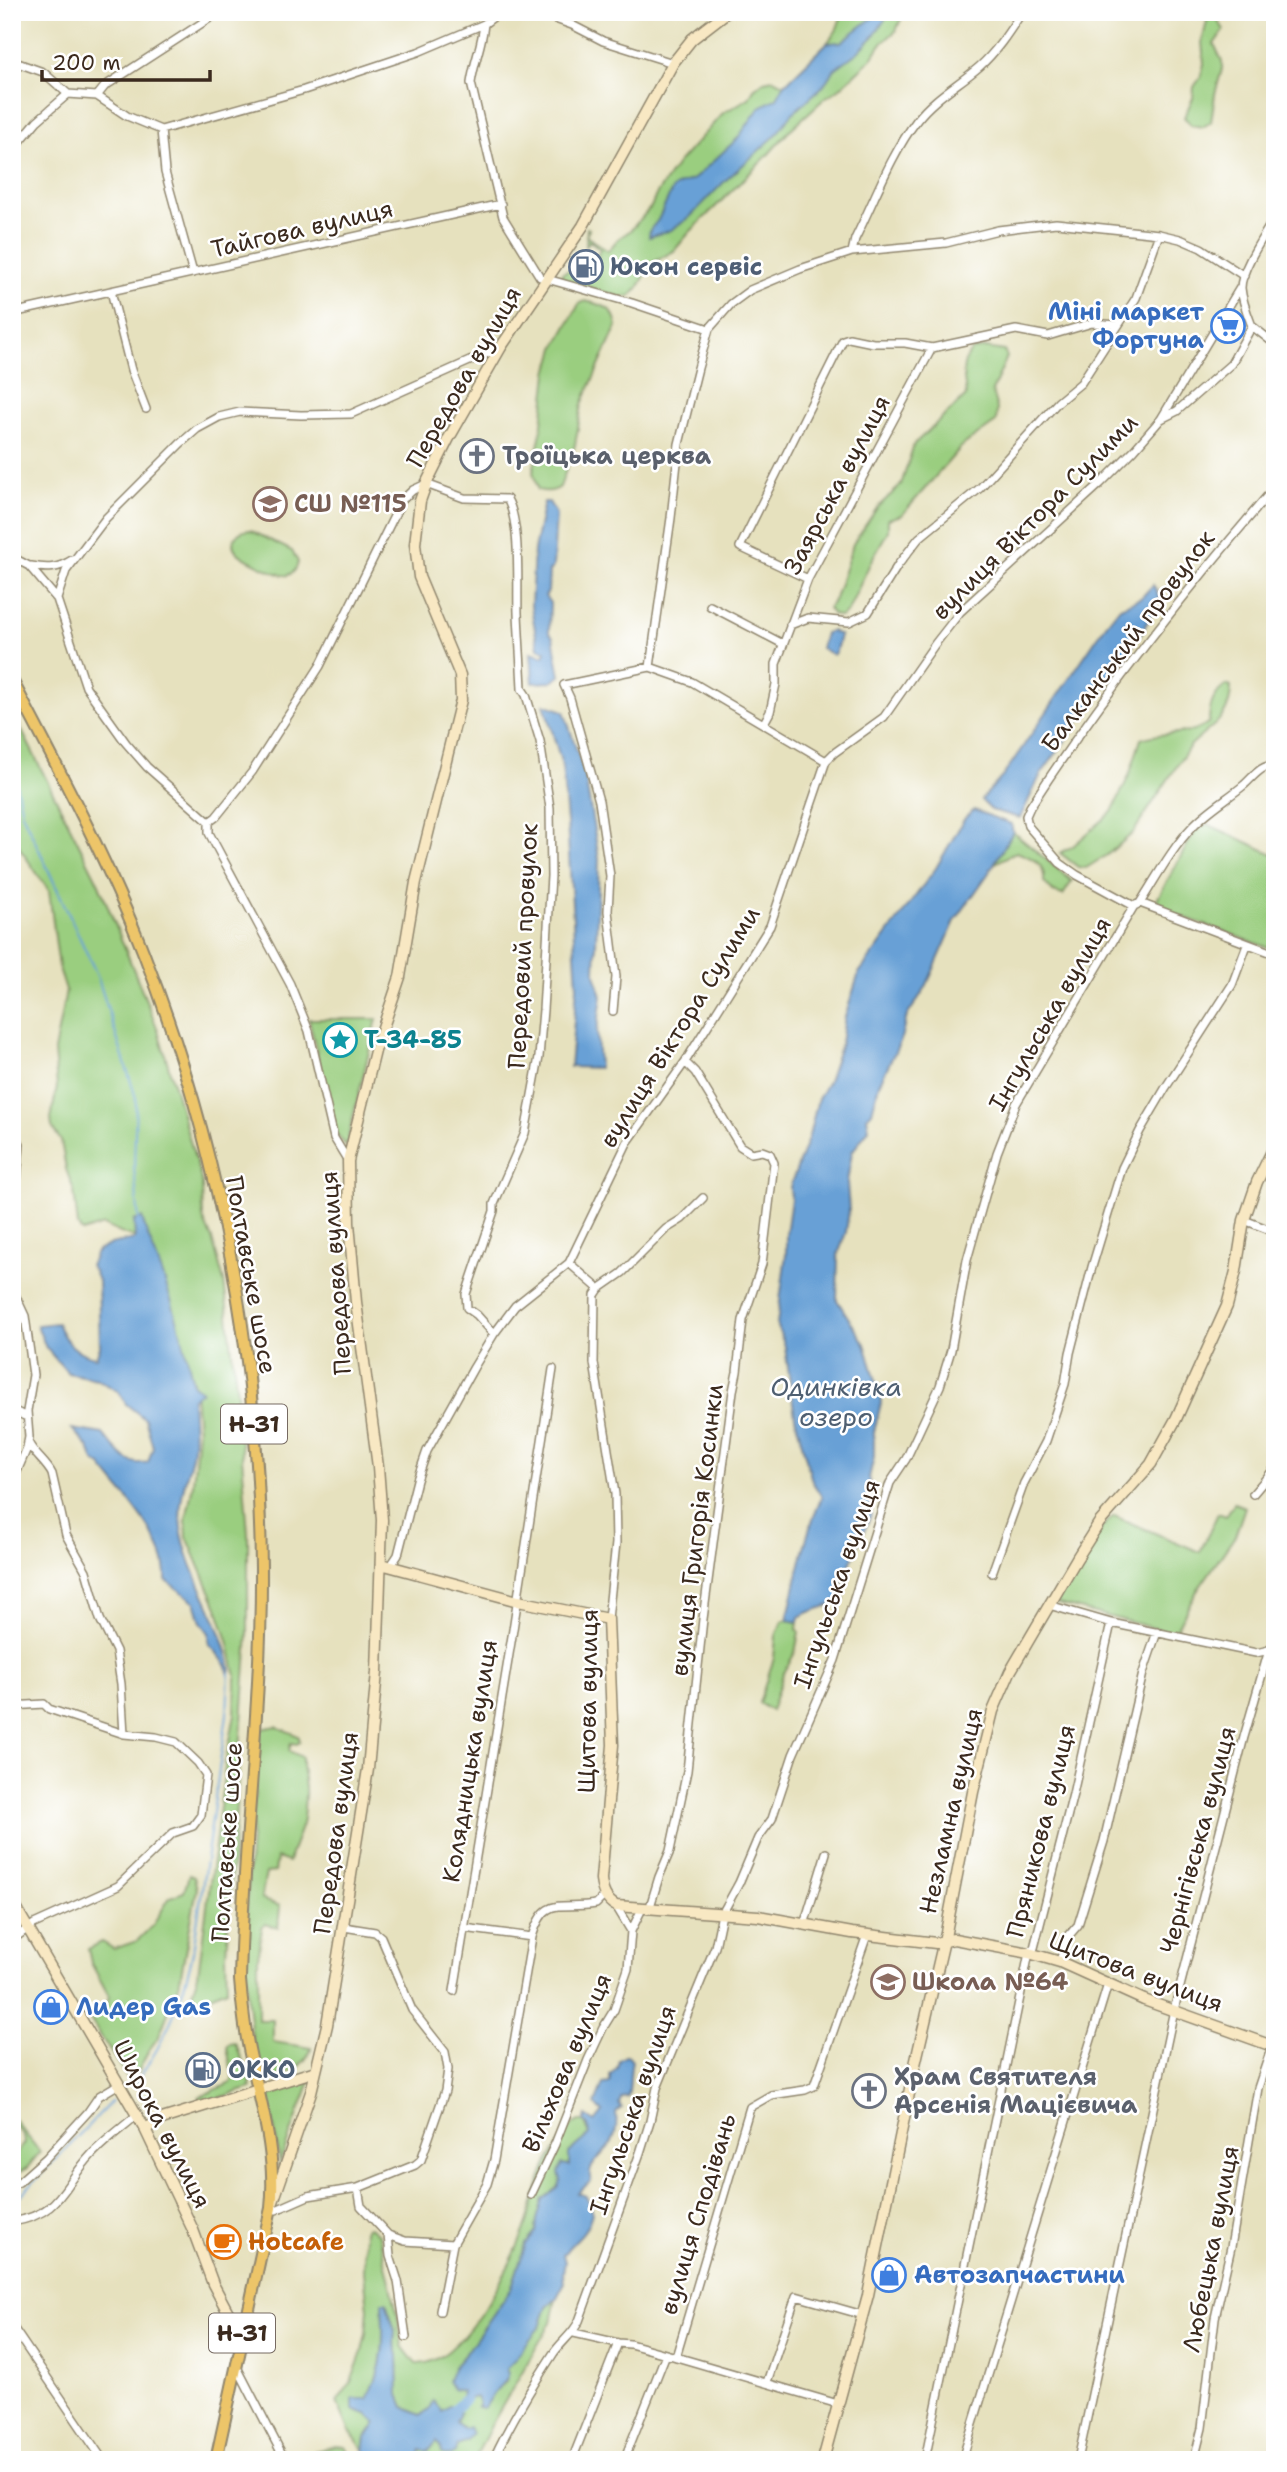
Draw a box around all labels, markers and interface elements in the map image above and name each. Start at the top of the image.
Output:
scale bar [42,38,210,82]
text: 200 m [52,49,121,77]
street label: Тайгова вулиця [208,193,396,265]
fuel station icon: Юкон сервіс [567,248,605,286]
place label: Юкон сервіс [610,251,762,283]
street label: Передова вулиця [399,281,529,473]
place label: Міні маркет Фортуна [1048,296,1205,356]
supermarket icon: Міні маркет Фортуна [1209,307,1247,345]
street label: Заярська вулиця [776,390,898,580]
street label: вулиця Віктора Сулими [925,407,1145,627]
church icon: Троїцька церква [458,437,496,475]
place label: Троїцька церква [502,440,712,472]
school or university icon: СШ №115 [251,485,289,523]
place label: СШ №115 [294,488,407,520]
street label: Балканський провулок [1034,523,1222,758]
street label: Передовий провулок [501,822,545,1070]
street label: вулиця Віктора Сулими [593,900,767,1154]
street label: Інгульська вулиця [981,911,1119,1117]
place icon: Т-34-85 [321,1021,359,1059]
place label: Т-34-85 [364,1024,462,1056]
street label: Передова вулиця [313,1170,359,1376]
street label: Полтавське шосе [218,1174,284,1376]
water label: Одинківка озеро [770,1369,902,1434]
street label: вулиця Григорія Косинки [663,1382,731,1678]
road number: Н-31 [221,1404,287,1443]
street label: Інгульська вулиця [786,1475,888,1693]
street label: Щитова вулиця [570,1609,606,1793]
street label: Колядницька вулиця [435,1637,505,1885]
street label: Незламна вулиця [912,1705,990,1917]
street label: Пряникова вулиця [999,1721,1083,1941]
street label: Чернігівська вулиця [1152,1723,1244,1957]
street label: Передова вулиця [306,1730,366,1936]
street label: Полтавське шосе [204,1741,250,1943]
street label: Щитова вулиця [1044,1924,1228,2020]
school or university icon: Школа №64 [869,1963,907,2001]
place label: Школа №64 [912,1966,1069,1998]
street label: Вільхова вулиця [515,1968,619,2158]
shop icon: Лидер Gas [32,1988,70,2026]
place label: Лидер Gas [76,1991,211,2023]
street label: Інгульська вулиця [582,2001,684,2219]
street label: Широка вулиця [106,2034,218,2214]
fuel station icon: ОККО [184,2051,222,2089]
place label: ОККО [228,2054,296,2086]
place label: Храм Святителя Арсенія Мацієвича [894,2061,1138,2121]
church icon: Храм Святителя Арсенія Мацієвича [850,2072,888,2110]
street label: вулиця Сподівань [652,2109,744,2319]
street label: Любецька вулиця [1175,2143,1247,2355]
cafe icon: Hotcafe [205,2223,243,2261]
place label: Hotcafe [248,2226,344,2258]
shop icon: Автозапчастини [870,2256,908,2294]
place label: Автозапчастини [914,2259,1125,2291]
road number: Н-31 [209,2314,275,2352]

